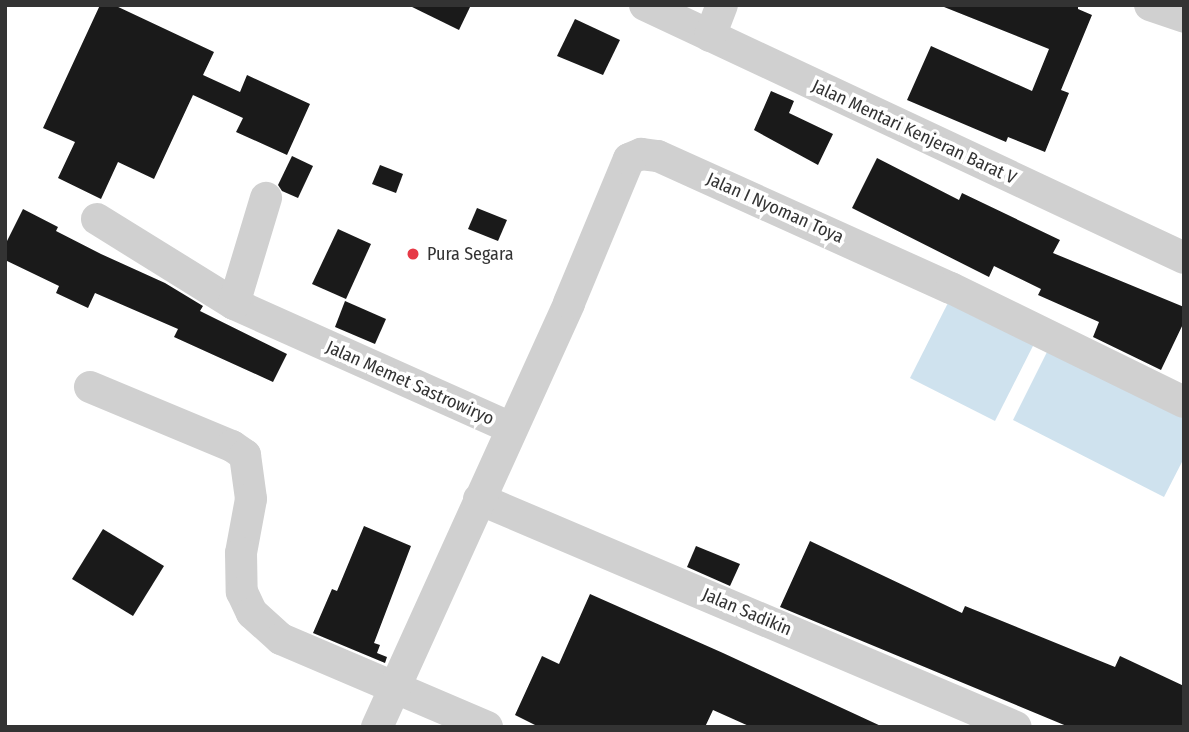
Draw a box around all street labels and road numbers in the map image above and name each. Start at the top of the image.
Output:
street label: Jalan Mentari Kenjeran Barat V [808,75,1020,189]
street label: Jalan I Nyoman Toya [703,168,847,248]
street label: Jalan Memet Sastrowiryo [323,336,497,430]
street label: Jalan Sadikin [699,583,795,641]

